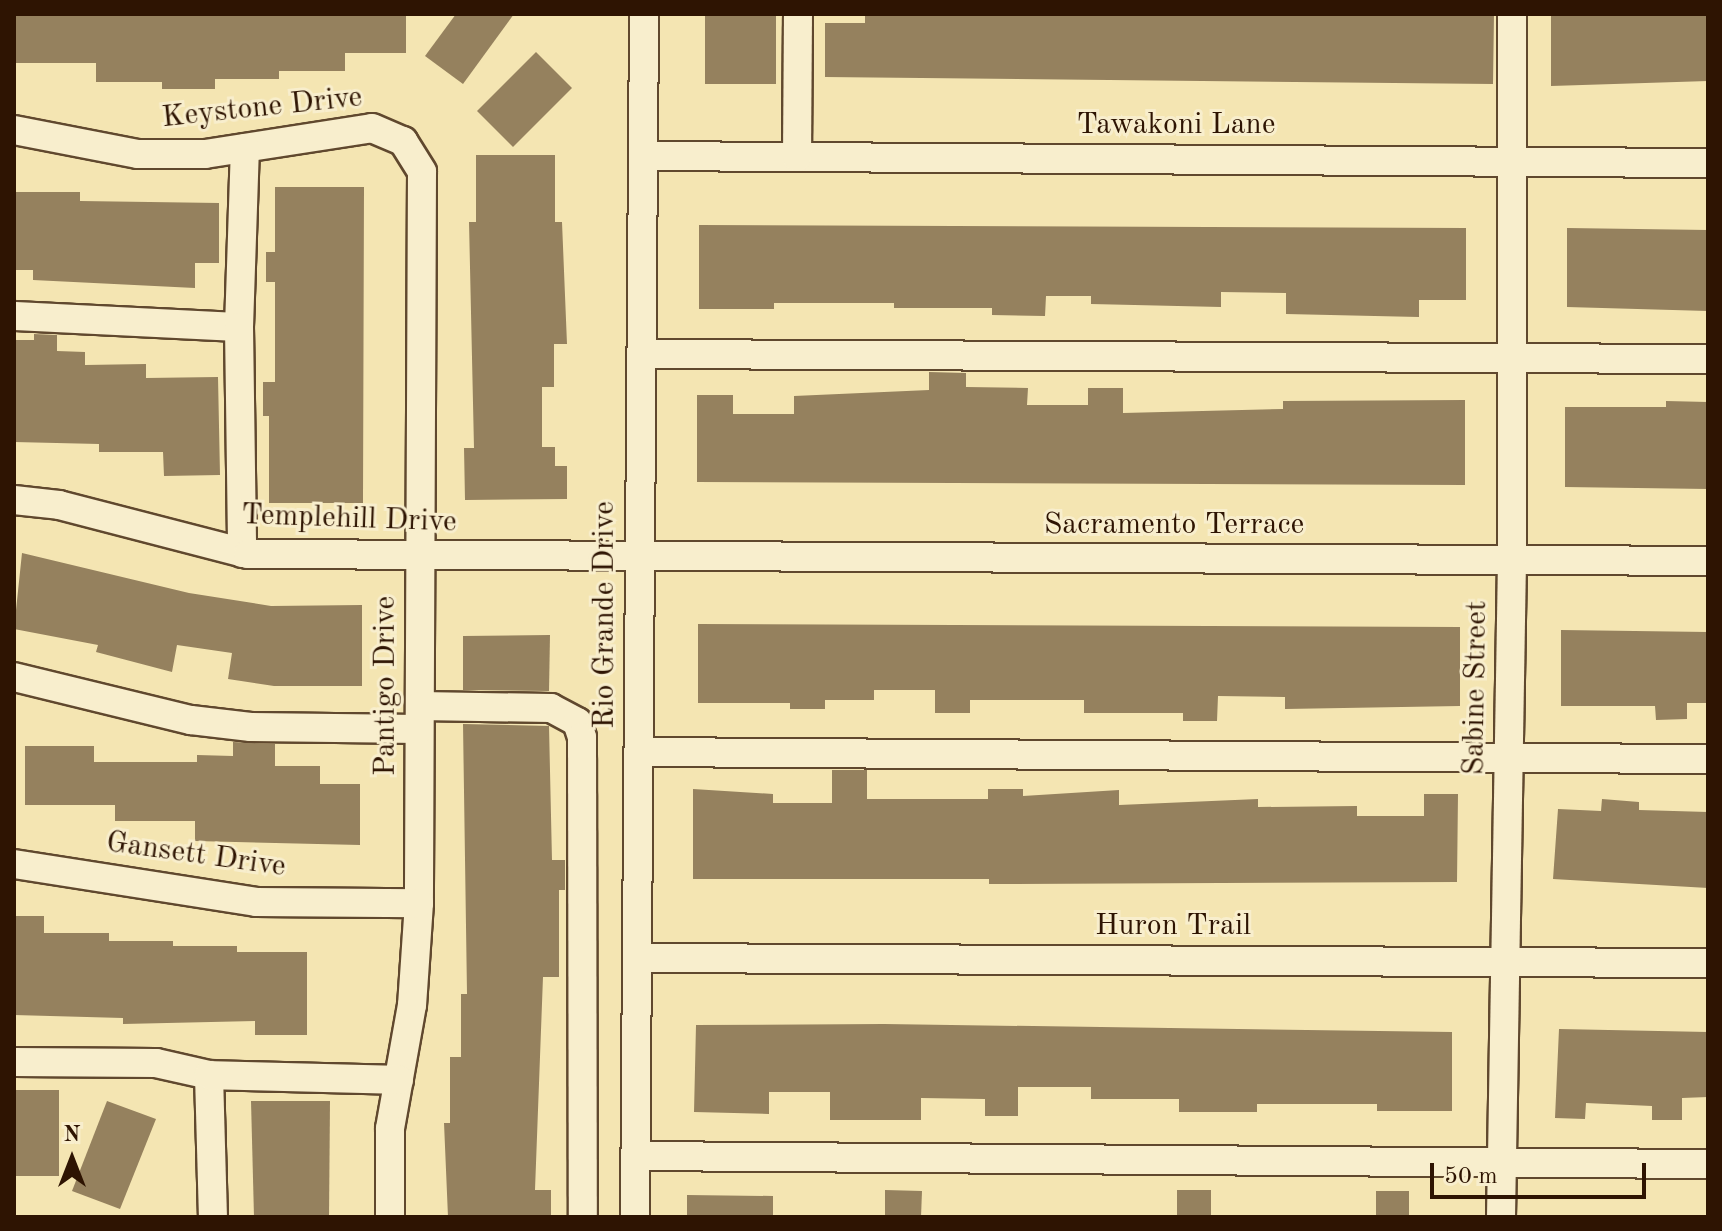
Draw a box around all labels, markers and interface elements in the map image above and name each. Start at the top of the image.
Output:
street label: Keystone Drive [160,80,364,136]
street label: Tawakoni Lane [1076,107,1276,143]
street label: Templehill Drive [241,497,457,541]
street label: Rio Grande Drive [587,501,623,729]
street label: Sacramento Terrace [1044,507,1304,543]
street label: Pantigo Drive [368,596,404,776]
street label: Sabine Street [1456,600,1496,776]
street label: Gansett Drive [104,825,288,885]
street label: Huron Trail [1095,908,1251,944]
north arrow [32,1119,112,1199]
text: N [64,1124,80,1146]
scale bar [1434,1147,1650,1197]
text: 50 m [1444,1165,1498,1189]

